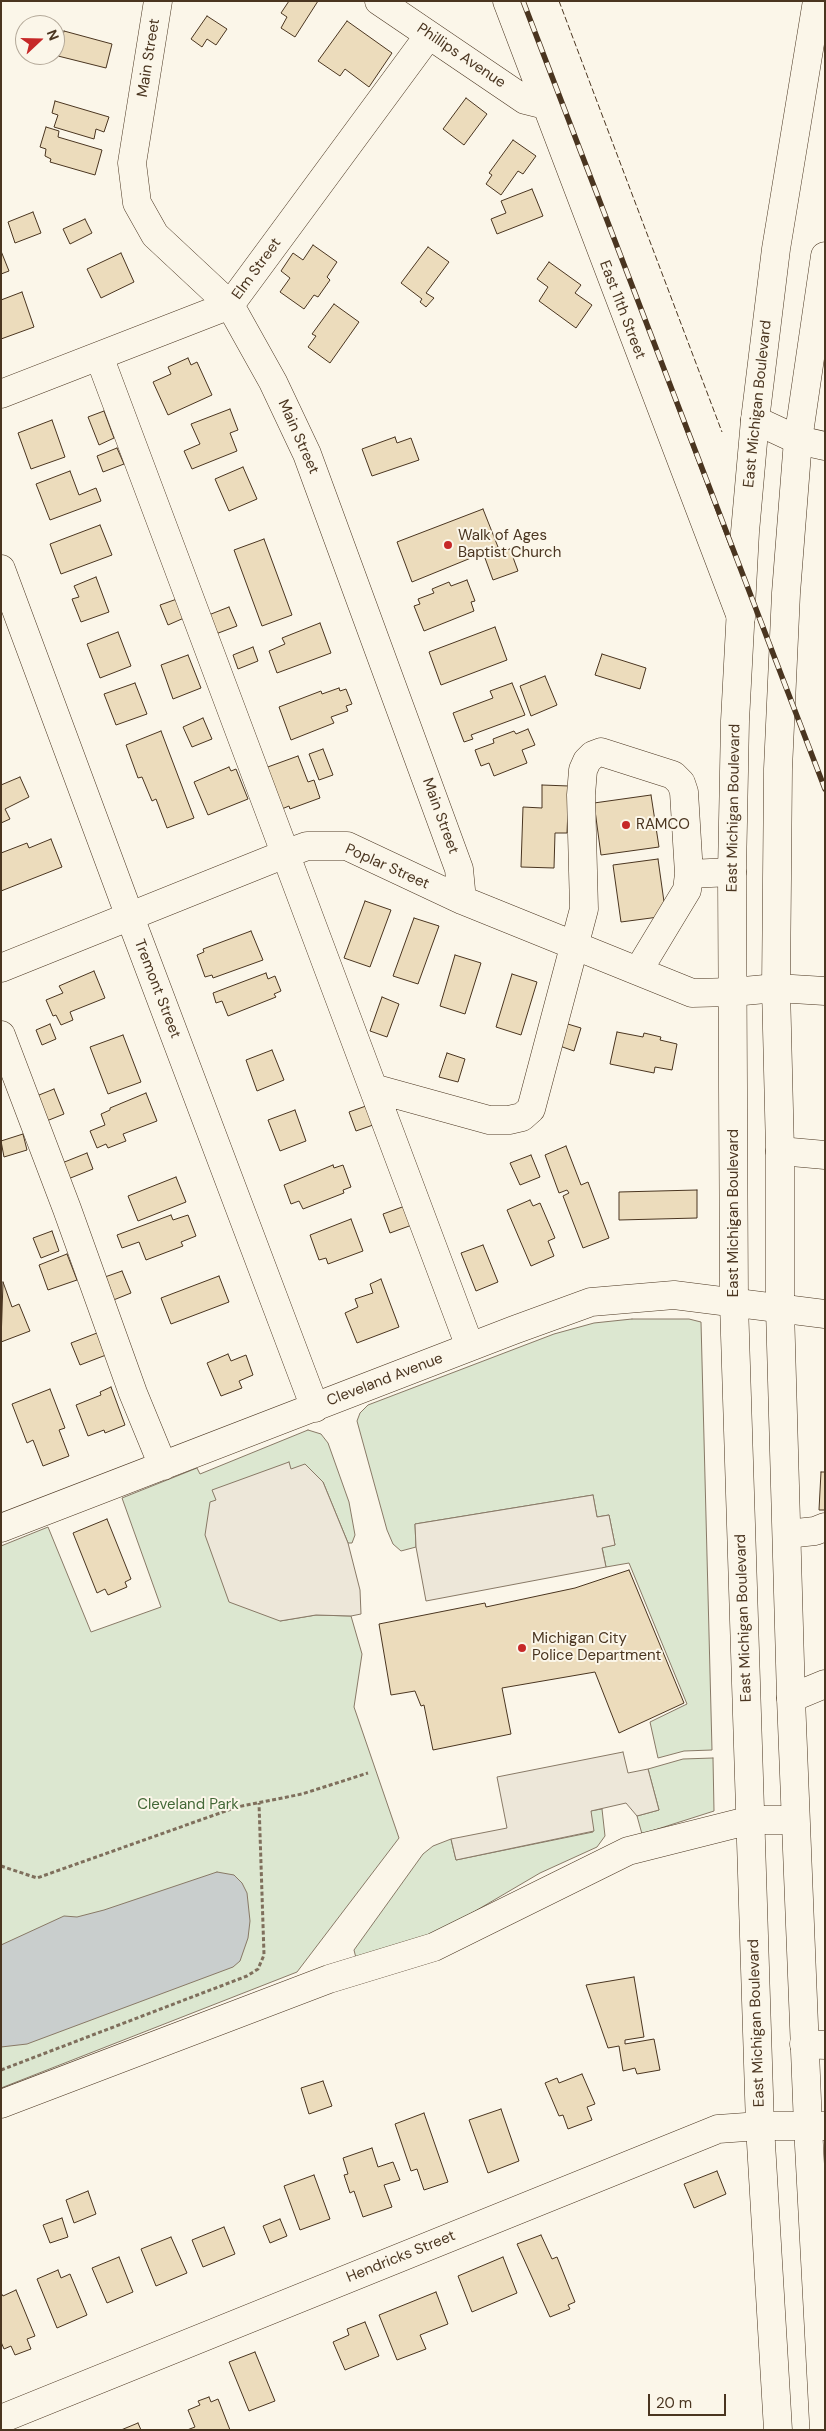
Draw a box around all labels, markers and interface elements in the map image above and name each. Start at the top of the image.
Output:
north arrow [15,15,65,65]
street label: Main Street [134,17,164,99]
street label: Phillips Avenue [413,20,509,92]
text: N [43,27,63,43]
street label: Elm Street [229,235,285,303]
street label: East 11th Street [595,258,649,362]
street label: East Michigan Boulevard [740,319,776,489]
street label: Main Street [274,397,322,477]
place label: Walk of Ages Baptist Church [458,527,561,562]
marker: Walk of Ages Baptist Church [442,539,454,551]
street label: East Michigan Boulevard [724,724,744,892]
street label: Main Street [418,776,462,856]
place label: RAMCO [636,816,690,834]
marker: RAMCO [620,819,632,831]
street label: Poplar Street [342,840,432,894]
street label: Tremont Street [130,937,184,1041]
street label: East Michigan Boulevard [725,1129,743,1297]
street label: Cleveland Avenue [324,1350,446,1410]
street label: East Michigan Boulevard [732,1534,756,1702]
place label: Michigan City Police Department [532,1630,661,1665]
marker: Michigan City Police Department [516,1642,528,1654]
park label: Cleveland Park [137,1796,239,1814]
street label: East Michigan Boulevard [745,1939,769,2107]
street label: Hendricks Street [344,2227,458,2287]
scale bar [651,2384,728,2416]
text: 20 m [656,2393,692,2413]

